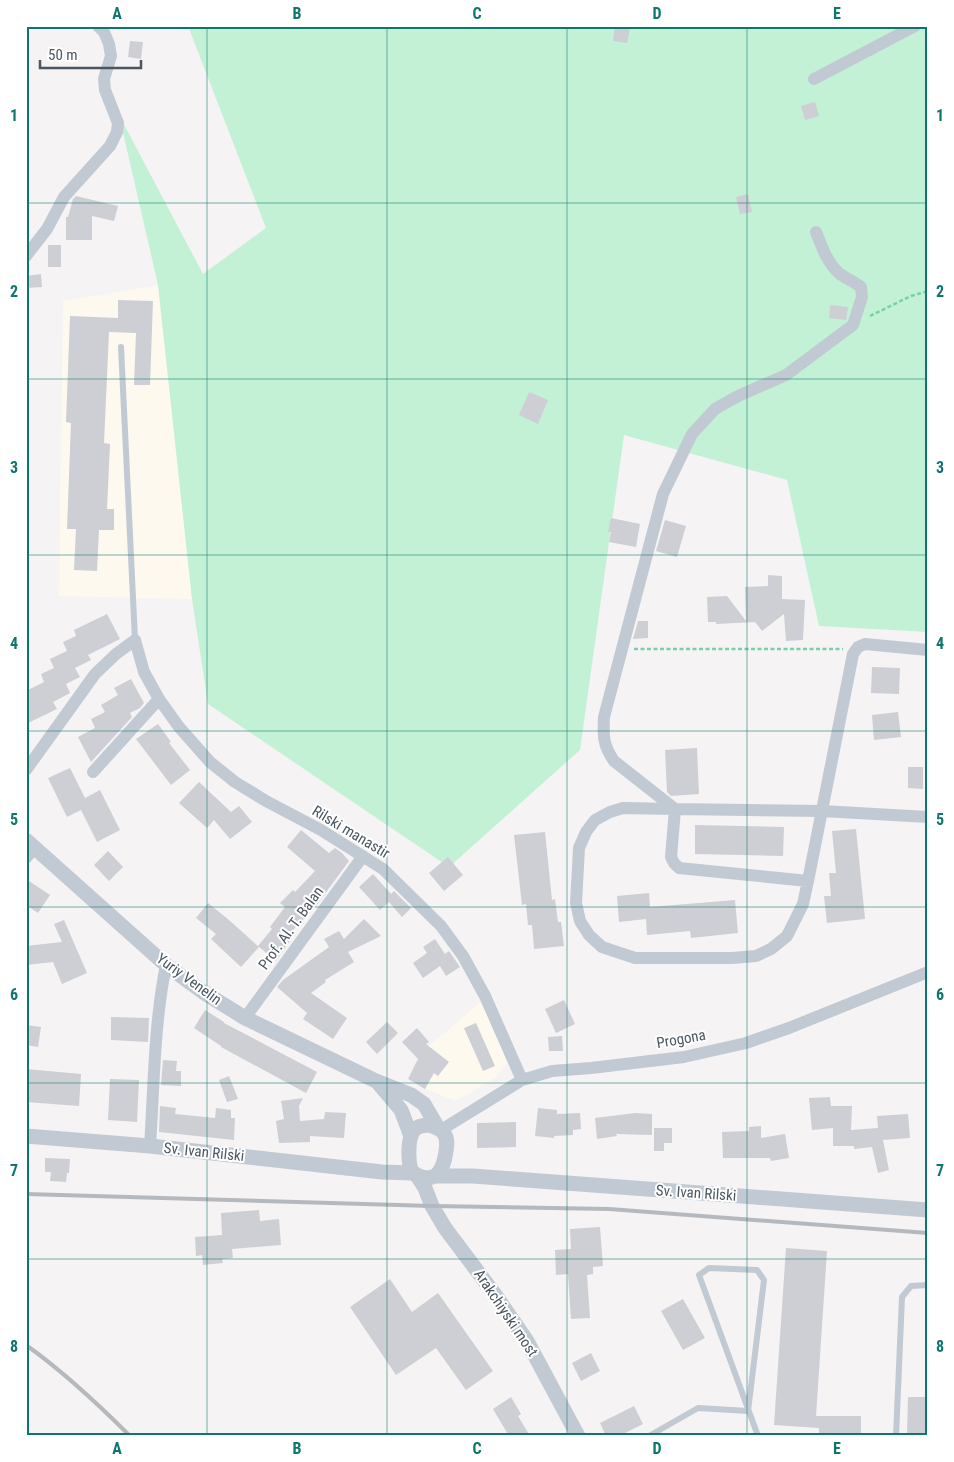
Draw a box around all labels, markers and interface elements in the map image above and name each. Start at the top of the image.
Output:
text: A [112,4,122,23]
text: B [293,4,302,23]
text: C [472,4,482,23]
text: D [652,4,662,23]
text: E [833,4,841,23]
scale bar [40,38,141,70]
text: 50 m [48,46,78,64]
text: 1 [10,106,18,125]
text: 1 [936,106,944,125]
text: 2 [10,282,18,301]
text: 2 [936,282,944,301]
text: 3 [10,458,18,477]
text: 3 [936,458,944,477]
text: 4 [10,634,18,653]
text: 4 [936,634,944,653]
street label: Rilski manastir [309,802,394,862]
text: 5 [10,810,18,829]
text: 5 [936,810,944,829]
street label: Prof. Al. T. Balan [255,883,327,973]
street label: Yuriy Venelin [153,949,225,1009]
text: 6 [10,985,18,1004]
text: 6 [936,985,944,1004]
street label: Progona [655,1026,707,1052]
street label: Sv. Ivan Rilski [163,1139,245,1165]
text: 7 [10,1161,18,1180]
text: 7 [936,1161,944,1180]
street label: Sv. Ivan Rilski [655,1181,737,1205]
street label: Arakchiyski most [470,1266,542,1360]
text: 8 [10,1337,18,1356]
text: 8 [936,1337,944,1356]
text: A [112,1439,122,1458]
text: B [293,1439,302,1458]
text: C [472,1439,482,1458]
text: D [652,1439,662,1458]
text: E [833,1439,841,1458]

